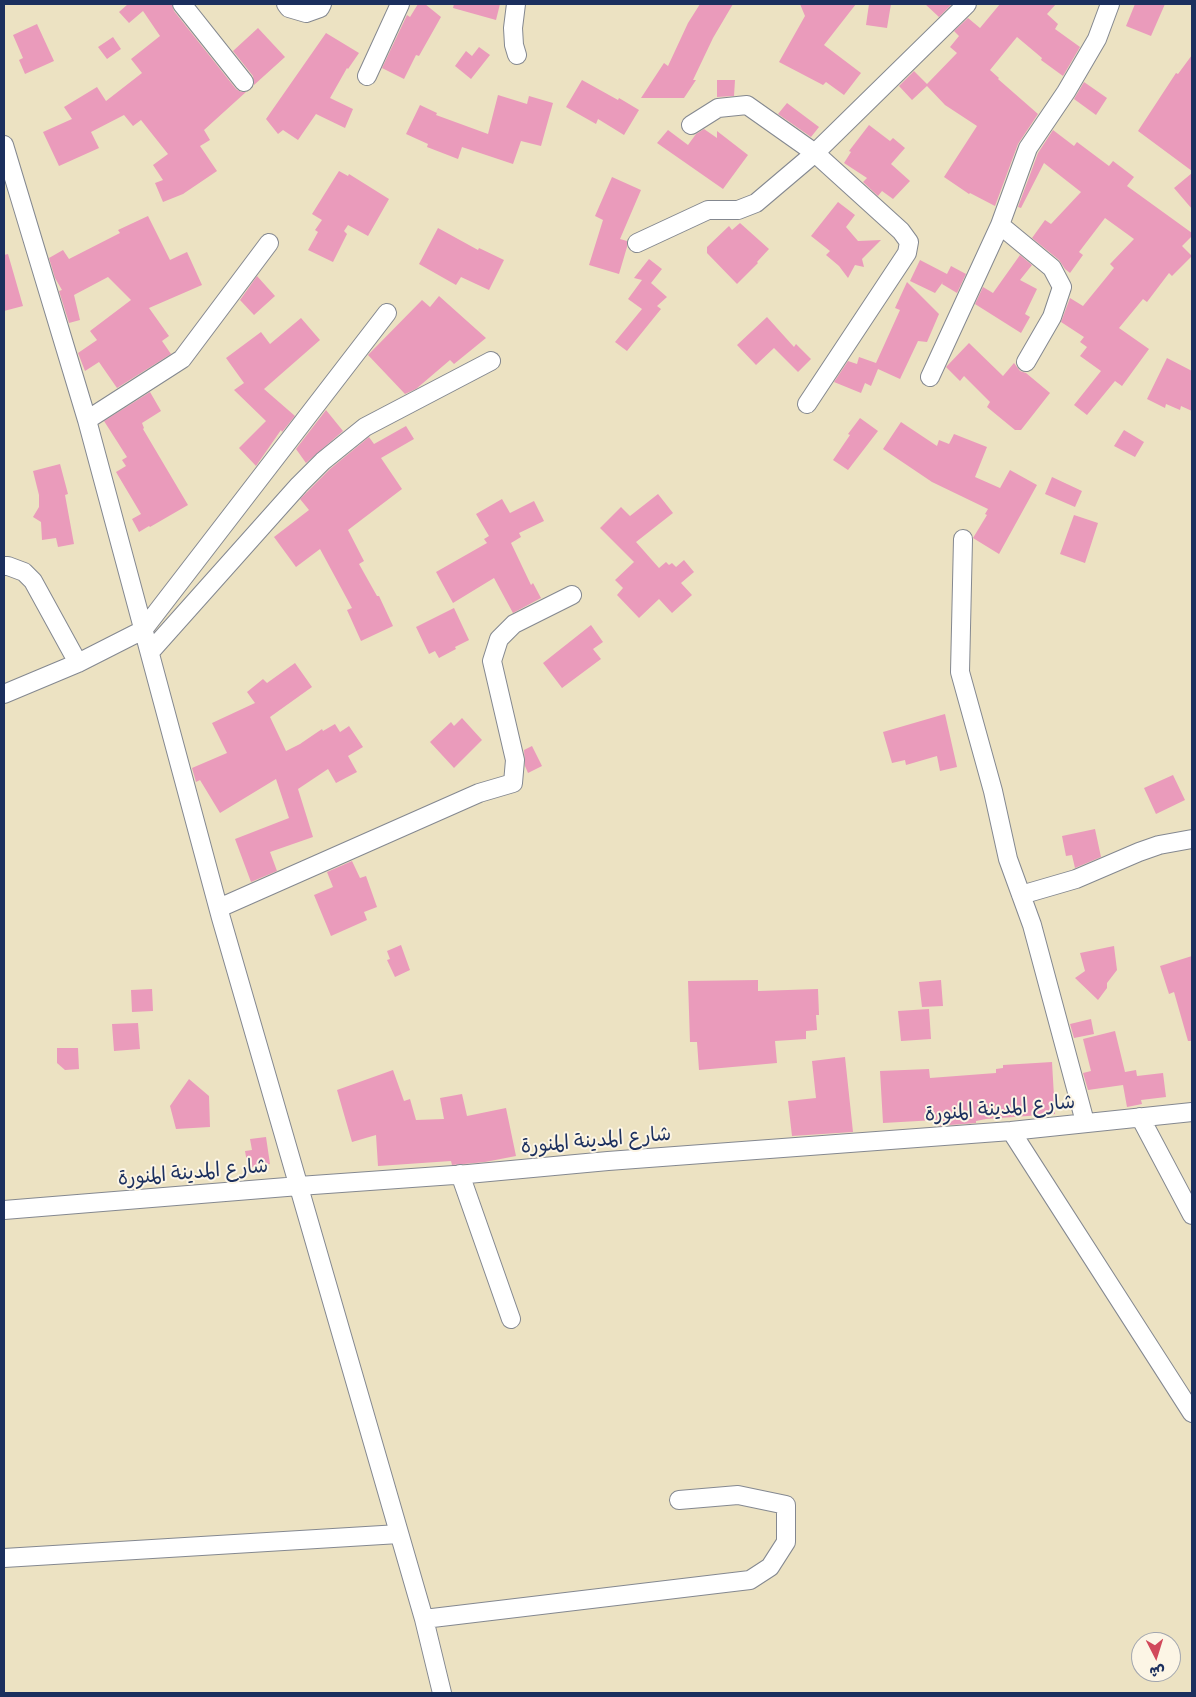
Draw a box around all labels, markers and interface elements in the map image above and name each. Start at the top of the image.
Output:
street label: شارع المدينة المنورة [924,1090,1076,1128]
street label: شارع المدينة المنورة [520,1122,672,1160]
street label: شارع المدينة المنورة [117,1154,269,1192]
north arrow [1131,1632,1181,1682]
text: ش [1149,1662,1166,1681]

